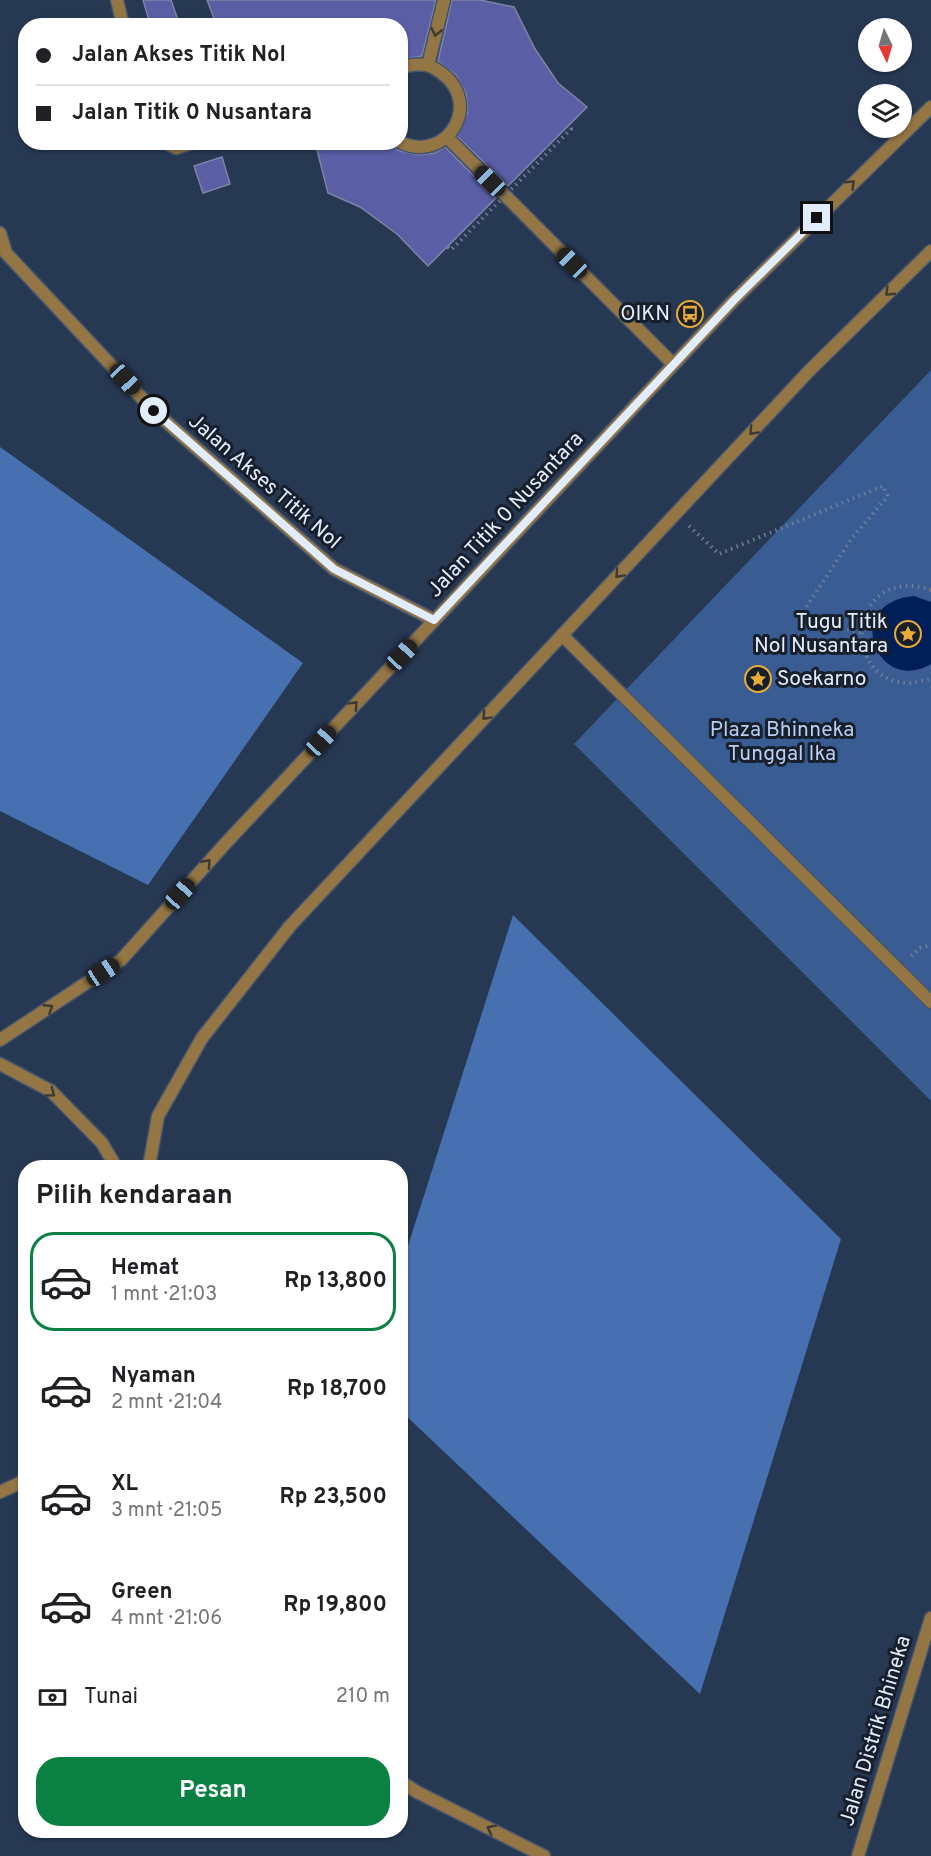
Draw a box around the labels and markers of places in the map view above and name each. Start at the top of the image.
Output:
bus stop icon: OIKN [675,299,705,329]
place label: OIKN [620,301,670,328]
place label: Tugu Titik Nol Nusantara [754,609,888,660]
place icon: Tugu Titik Nol Nusantara [893,619,923,649]
place icon: Soekarno [743,664,773,694]
place label: Soekarno [777,666,866,693]

